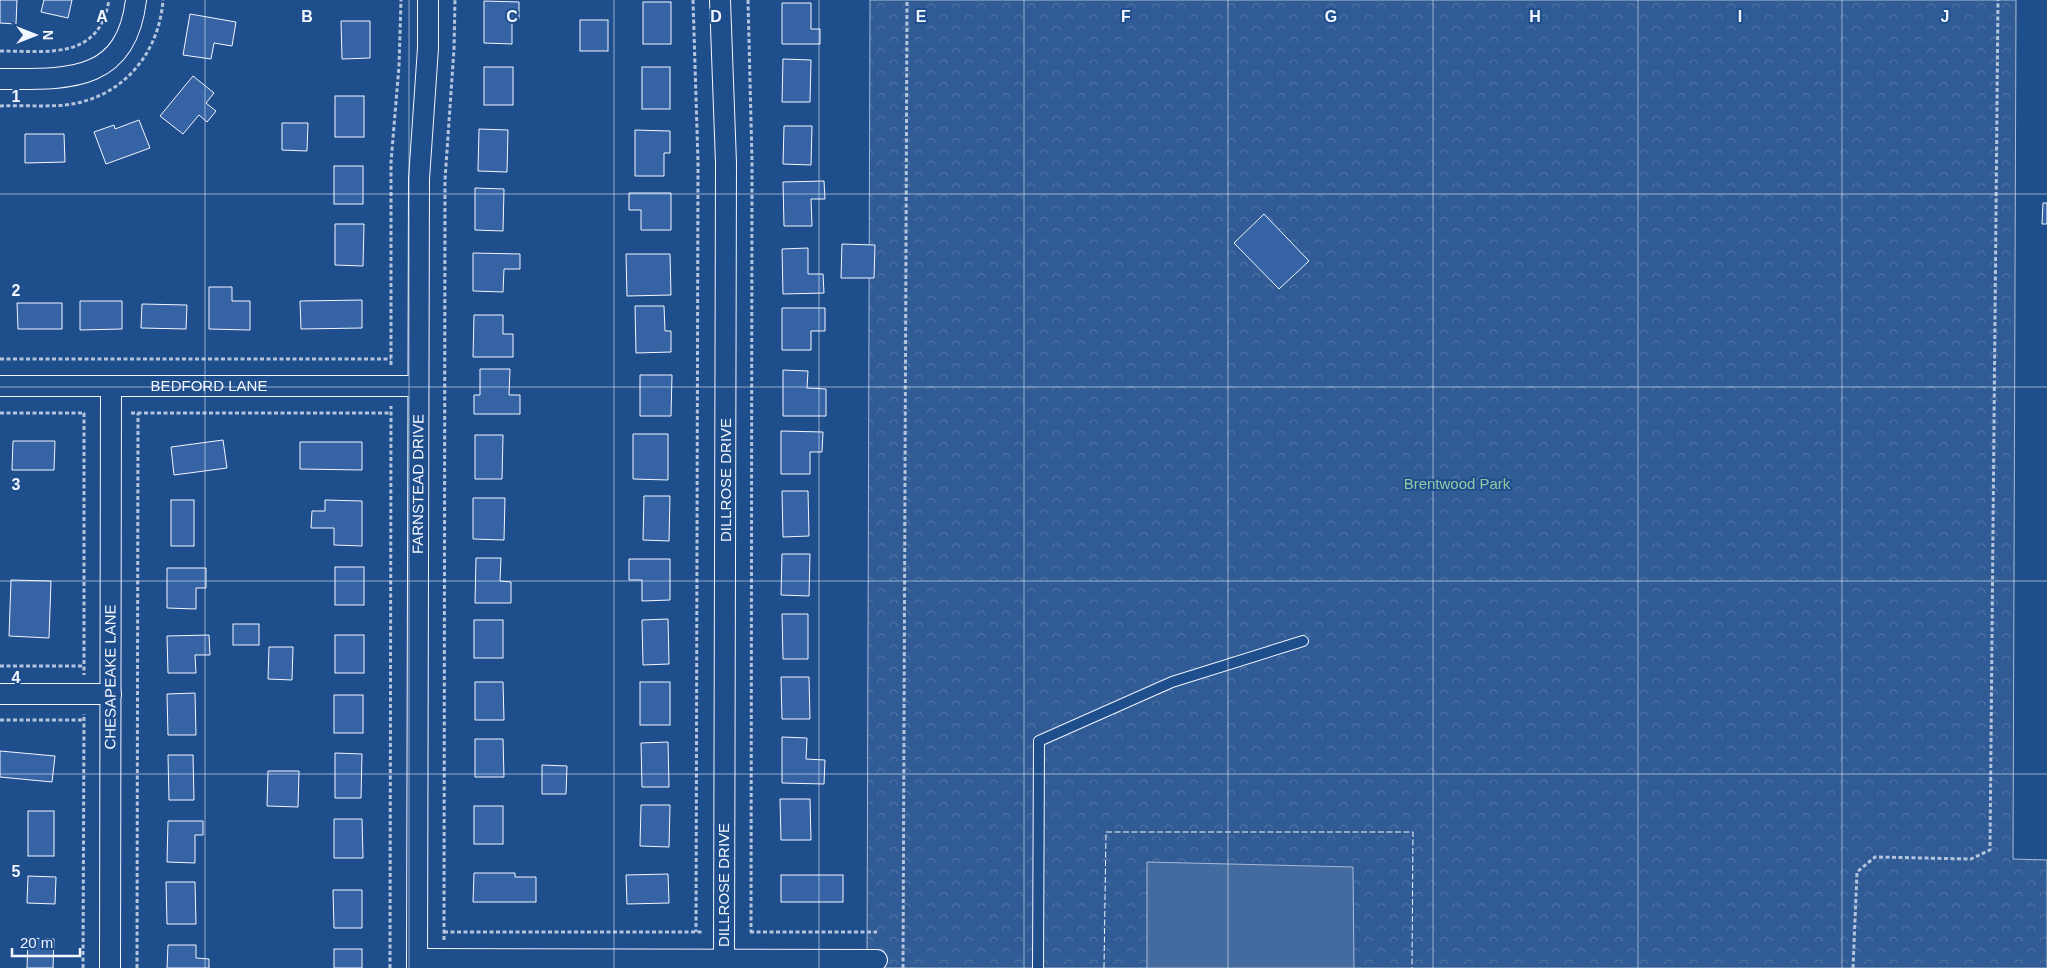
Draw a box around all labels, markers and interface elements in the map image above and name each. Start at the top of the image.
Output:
text: A [96,8,108,25]
text: B [301,8,313,25]
text: C [506,8,518,25]
text: D [710,8,722,25]
text: E [916,8,927,25]
text: F [1121,8,1131,25]
text: G [1325,8,1337,25]
text: H [1529,8,1541,25]
text: I [1738,8,1742,25]
text: J [1941,8,1949,25]
north arrow [10,10,60,60]
text: N [40,30,56,40]
text: 1 [12,88,21,105]
text: 2 [12,282,21,299]
street label: BEDFORD LANE [151,377,267,394]
street label: FARNSTEAD DRIVE [409,414,426,554]
street label: DILLROSE DRIVE [717,418,734,542]
park label: Brentwood Park [1404,475,1511,492]
text: 3 [12,476,21,493]
street label: CHESAPEAKE LANE [101,604,119,750]
text: 4 [12,669,21,686]
street label: DILLROSE DRIVE [715,823,732,947]
text: 5 [12,863,21,880]
scale bar [12,926,80,958]
text: 20 m [20,934,53,951]

